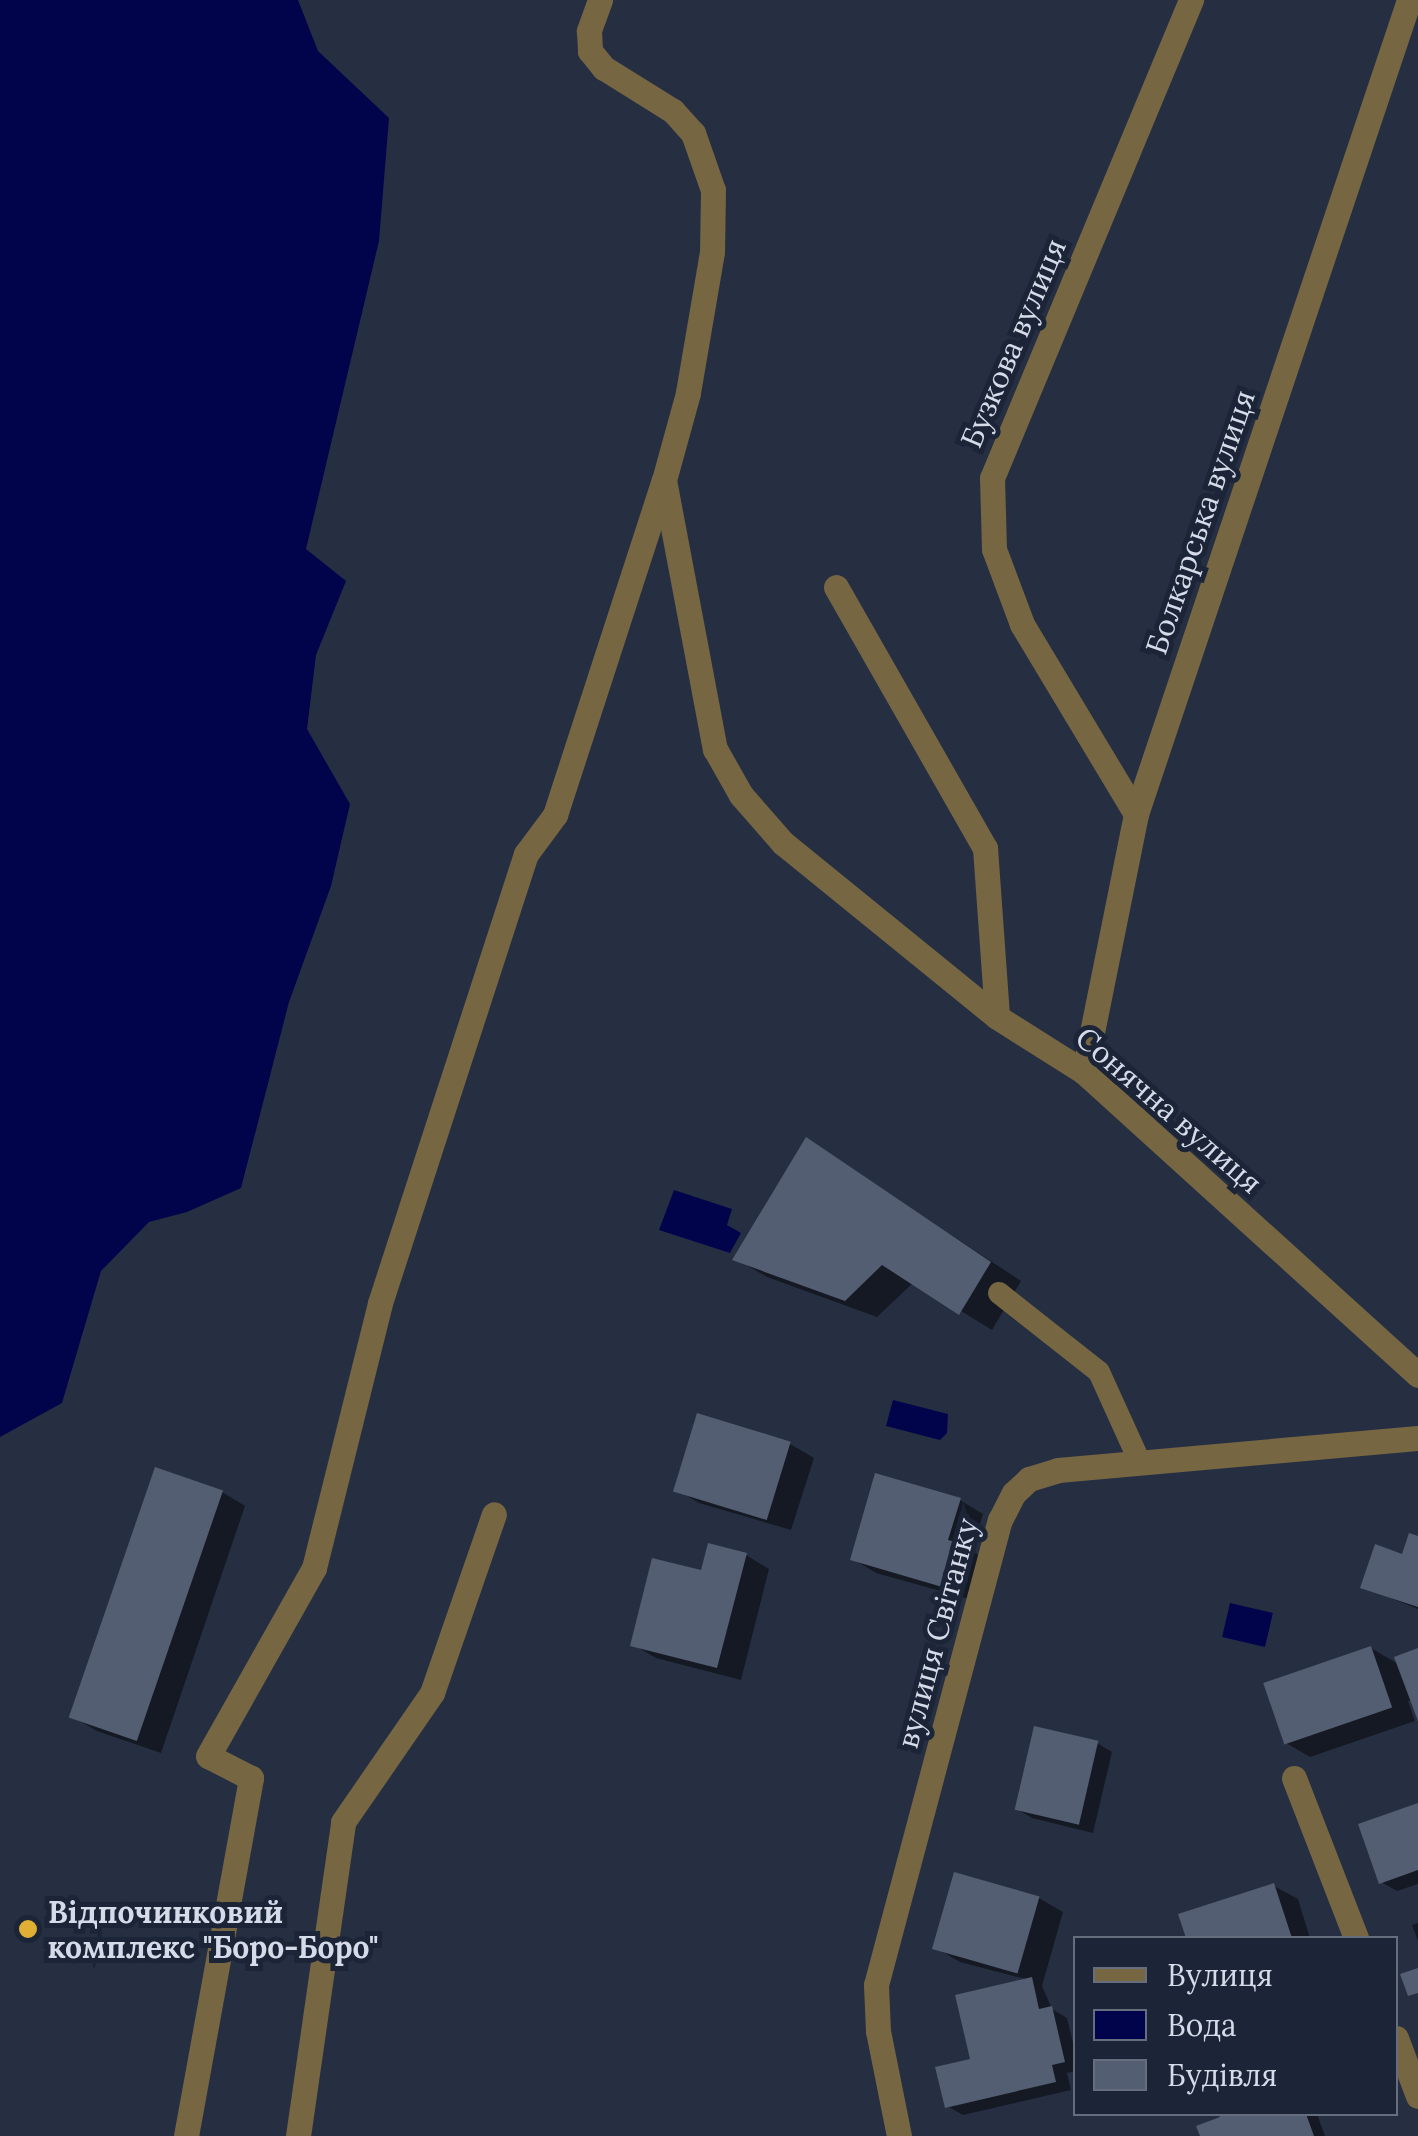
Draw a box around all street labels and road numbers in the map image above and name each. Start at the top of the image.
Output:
street label: Бузкова вулиця [953,233,1073,453]
street label: Болкарська вулиця [1138,385,1262,659]
street label: Сонячна вулиця [1069,1019,1269,1201]
street label: вулиця Світанку [889,1514,985,1752]

